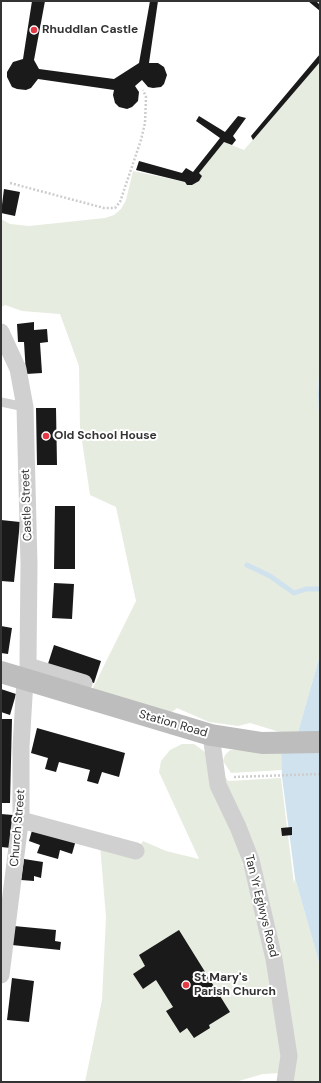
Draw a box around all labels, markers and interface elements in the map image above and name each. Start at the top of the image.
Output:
place label: Rhuddlan Castle [42,23,138,37]
marker: Rhuddlan Castle [29,25,39,35]
place label: Old School House [54,429,157,443]
marker: Old School House [41,431,51,441]
street label: Castle Street [19,469,35,541]
street label: Station Road [137,707,209,741]
street label: Church Street [7,789,29,867]
street label: Tan Yr Eglwys Road [241,853,281,959]
place label: St Mary's Parish Church [194,971,276,999]
marker: St Mary's Parish Church [181,980,191,990]

